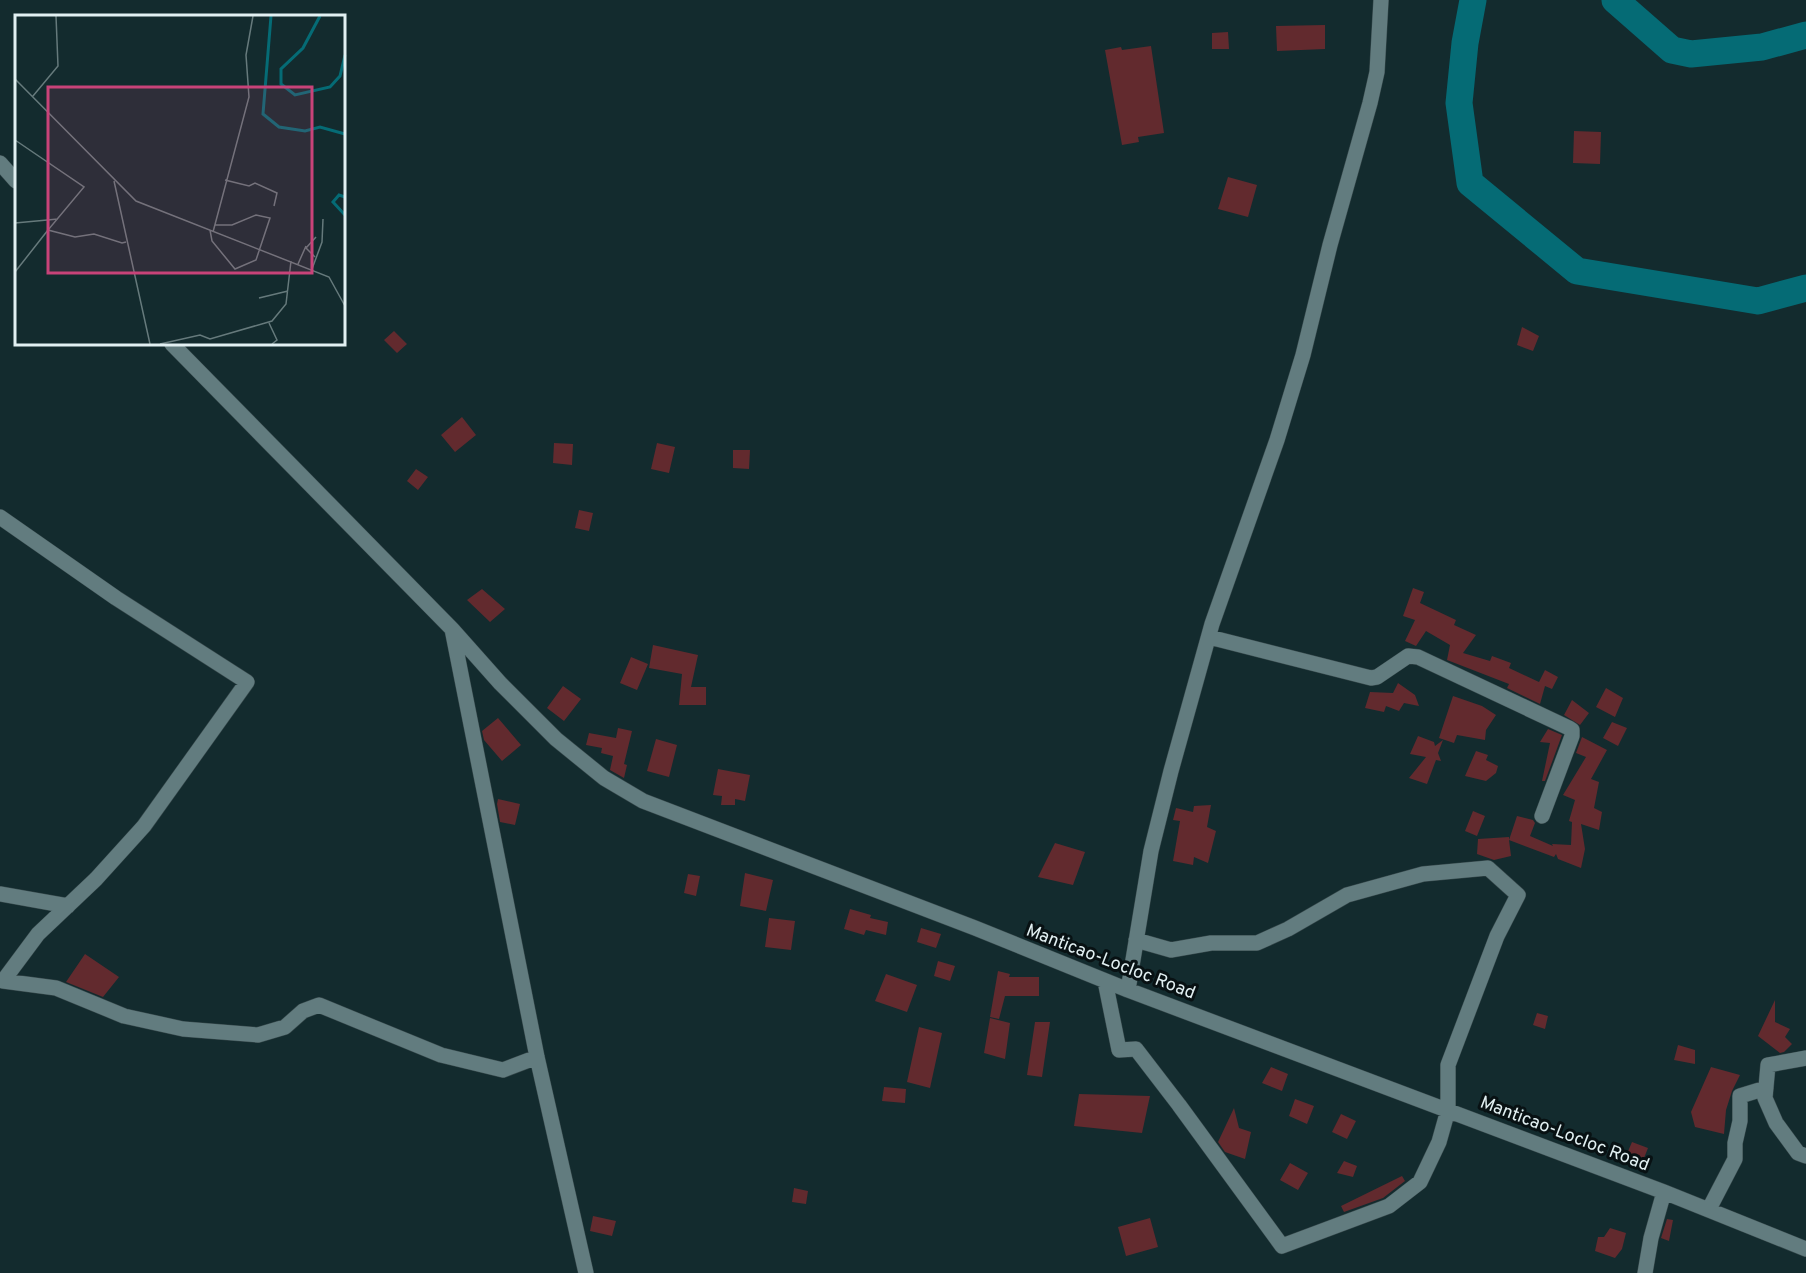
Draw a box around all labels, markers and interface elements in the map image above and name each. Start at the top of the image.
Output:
inset map [15,15,345,345]
street label: Manticao-Locloc Road [1023,919,1198,1005]
street label: Manticao-Locloc Road [1477,1091,1652,1177]

